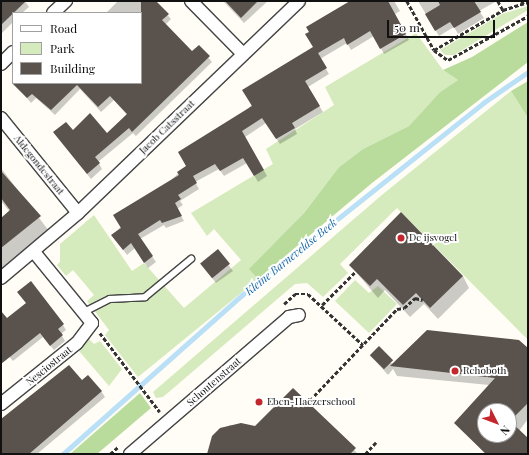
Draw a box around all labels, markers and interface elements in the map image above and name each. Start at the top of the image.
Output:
legend [12,12,142,84]
scale bar [389,12,497,38]
text: 50 m [394,19,420,35]
text: Road [50,20,77,36]
text: Park [50,40,75,56]
text: Building [50,60,95,76]
street label: Jacob Catsstraat [137,98,197,156]
street label: Aldegondestraat [11,133,67,197]
water label: Kleine Barneveldse Beek [242,216,340,298]
place label: De ijsvogel [409,232,457,244]
marker: De ijsvogel [396,233,406,243]
street label: Nesciostraat [24,344,74,388]
street label: Schoutenstraat [184,355,244,409]
place label: Rehoboth [463,365,506,377]
marker: Rehoboth [450,366,460,376]
place label: Eben-Haëzerschool [267,396,355,408]
marker: Eben-Haëzerschool [254,397,264,407]
north arrow [477,403,517,443]
text: N [497,423,514,439]

